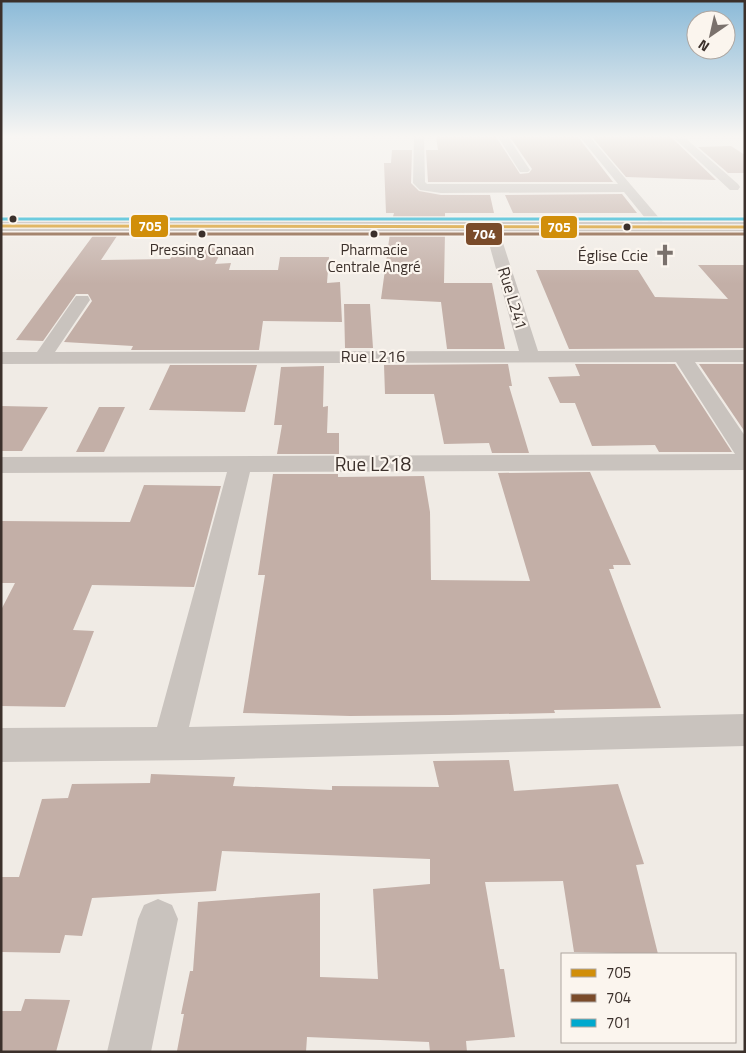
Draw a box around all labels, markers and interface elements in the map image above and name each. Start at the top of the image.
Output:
north arrow [686,10,736,60]
text: N [694,35,713,58]
unlabelled marker [8,214,18,224]
line badge: 705 [130,214,169,238]
text: 705 [138,215,162,236]
line badge: 705 [540,215,578,239]
text: 705 [547,216,571,237]
line badge: 704 [465,222,503,246]
unlabelled marker [622,222,632,232]
text: 704 [472,223,496,244]
marker: Pressing Canaan [197,229,207,239]
marker: Pharmacie Centrale Angré [369,229,379,239]
place label: Pressing Canaan [150,238,254,261]
place label: Pharmacie Centrale Angré [327,238,421,278]
church icon: Église Ccie [652,242,678,268]
place label: Église Ccie [578,243,648,267]
street label: Rue L241 [492,264,534,332]
street label: Rue L216 [341,344,405,368]
street label: Rue L218 [335,449,412,478]
legend [561,953,736,1043]
text: 705 [606,961,631,984]
text: 704 [606,986,631,1009]
text: 701 [606,1011,631,1034]

